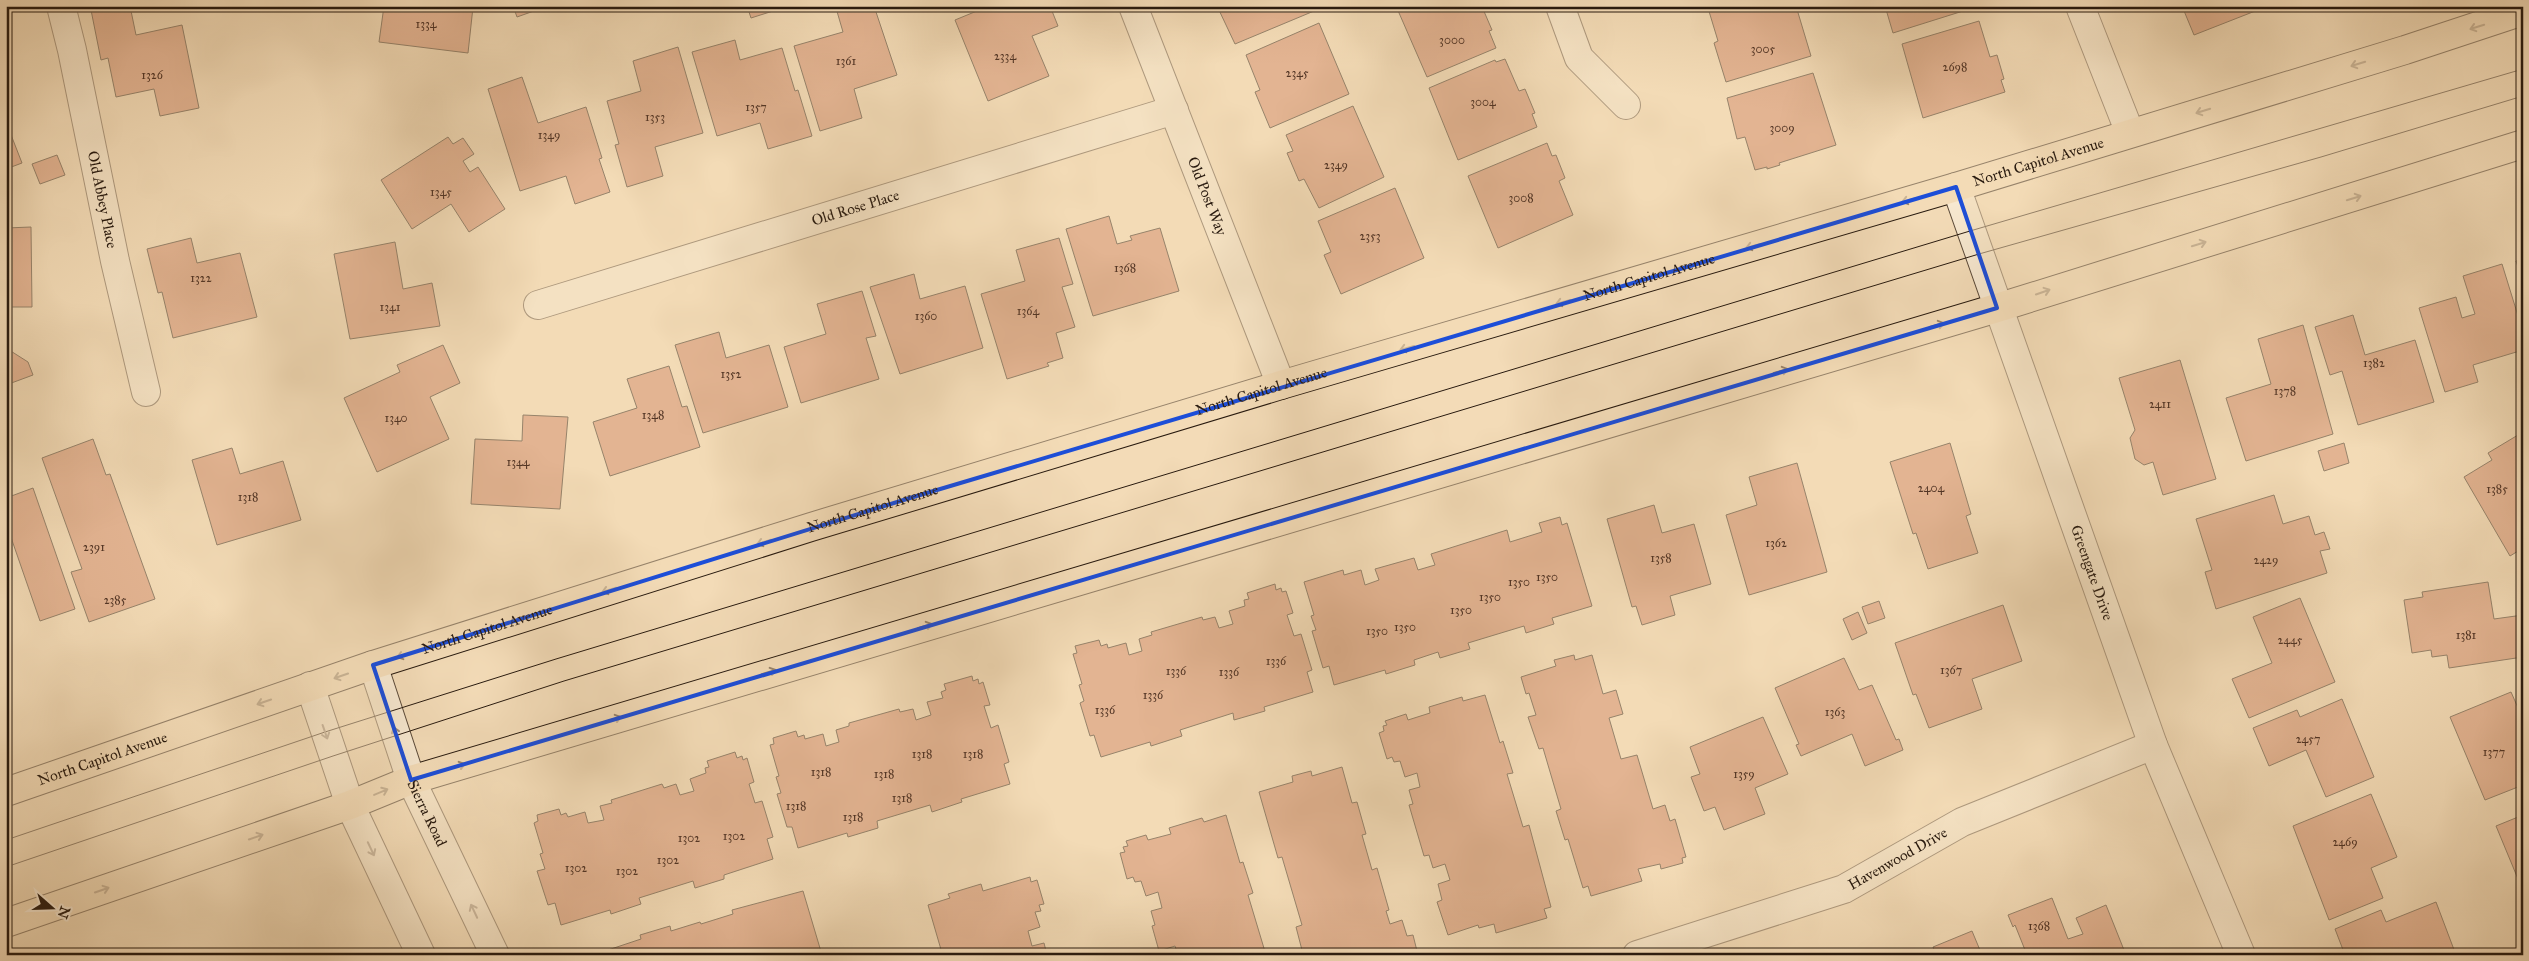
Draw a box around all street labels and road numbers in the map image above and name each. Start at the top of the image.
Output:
street label: North Capitol Avenue [1971,133,2106,190]
street label: Old Abbey Place [84,149,121,250]
street label: Old Post Way [1184,154,1231,239]
street label: Old Rose Place [809,186,902,230]
street label: North Capitol Avenue [1581,249,1717,305]
street label: North Capitol Avenue [1194,363,1329,419]
street label: North Capitol Avenue [805,480,940,537]
street label: Greengate Drive [2067,523,2117,623]
street label: North Capitol Avenue [420,600,555,658]
street label: North Capitol Avenue [35,728,170,789]
street label: Sierra Road [403,777,451,850]
street label: Havenwood Drive [1845,823,1950,894]

